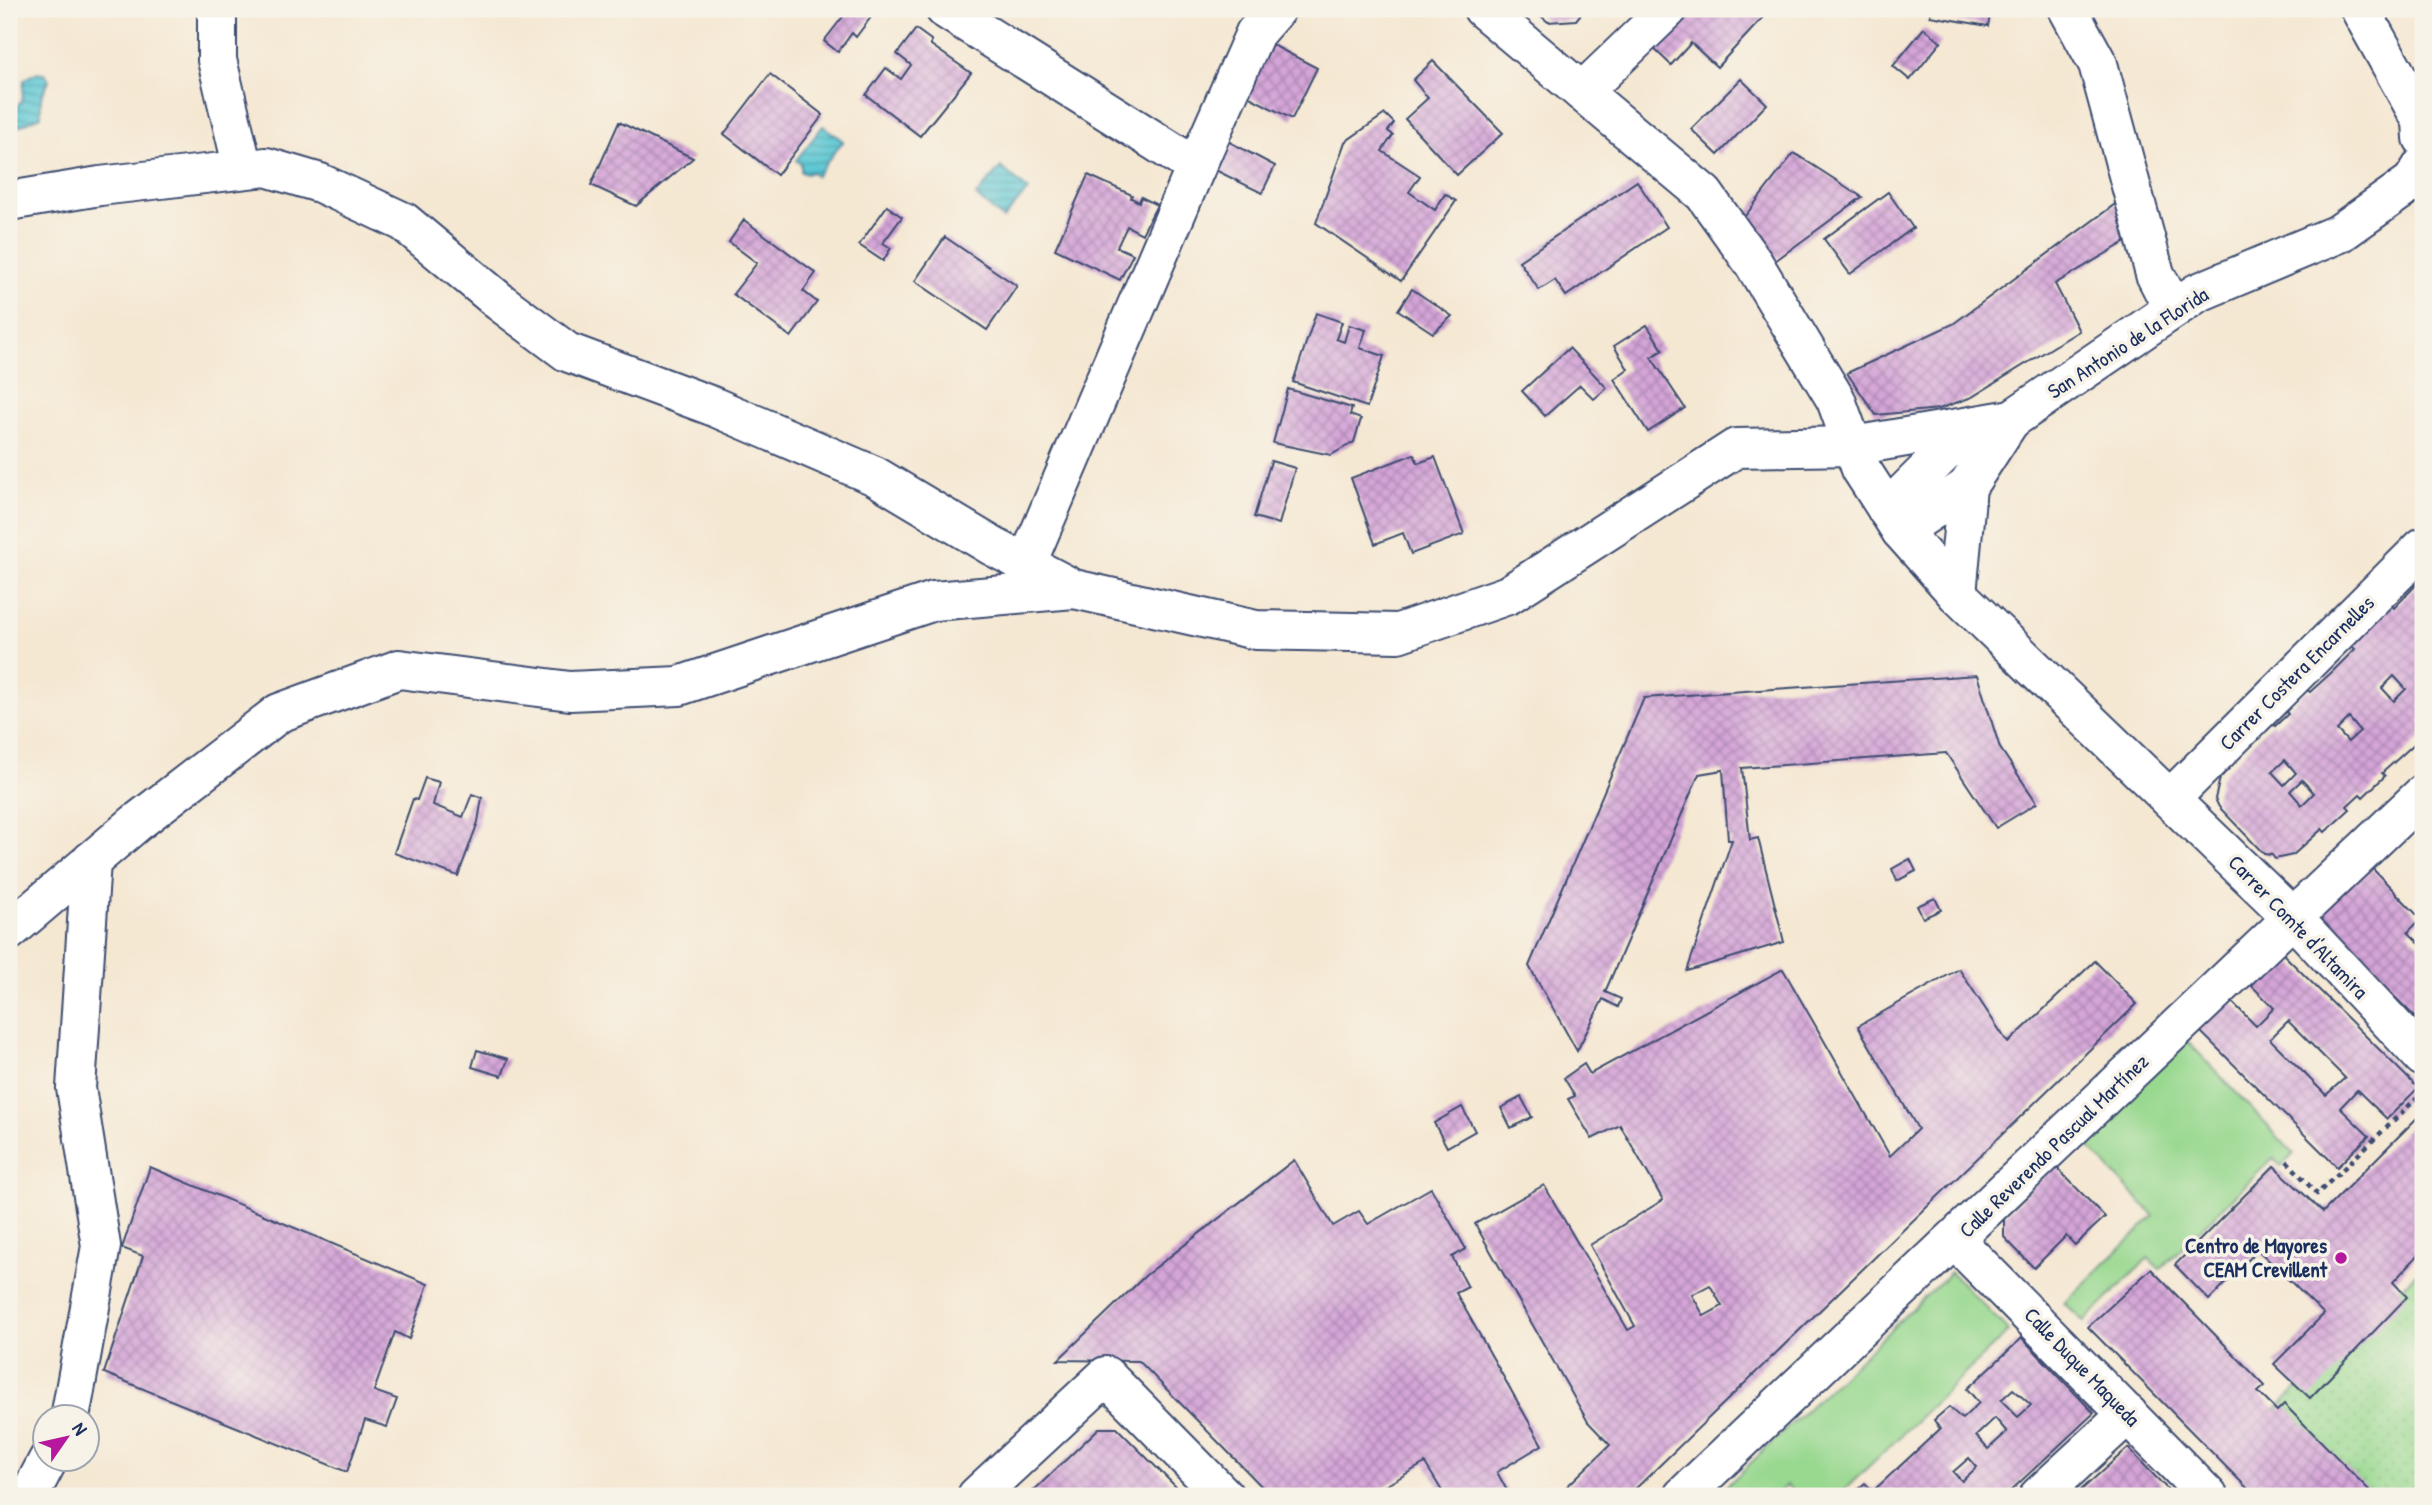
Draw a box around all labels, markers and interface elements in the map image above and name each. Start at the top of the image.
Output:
street label: San Antonio de la Florida [2042,280,2214,405]
street label: Carrer Costera Encarnelles [2213,589,2381,757]
street label: Carrer Comte d'Altamira [2222,848,2375,1005]
street label: Calle Reverendo Pascual Martínez [1952,1047,2155,1244]
place label: Centro de Mayores CEAM Crevillent [2185,1231,2328,1284]
marker: Centro de Mayores CEAM Crevillent [2333,1250,2349,1266]
street label: Calle Duque Maqueda [2018,1301,2147,1433]
north arrow [32,1404,102,1474]
text: N [66,1417,94,1440]

